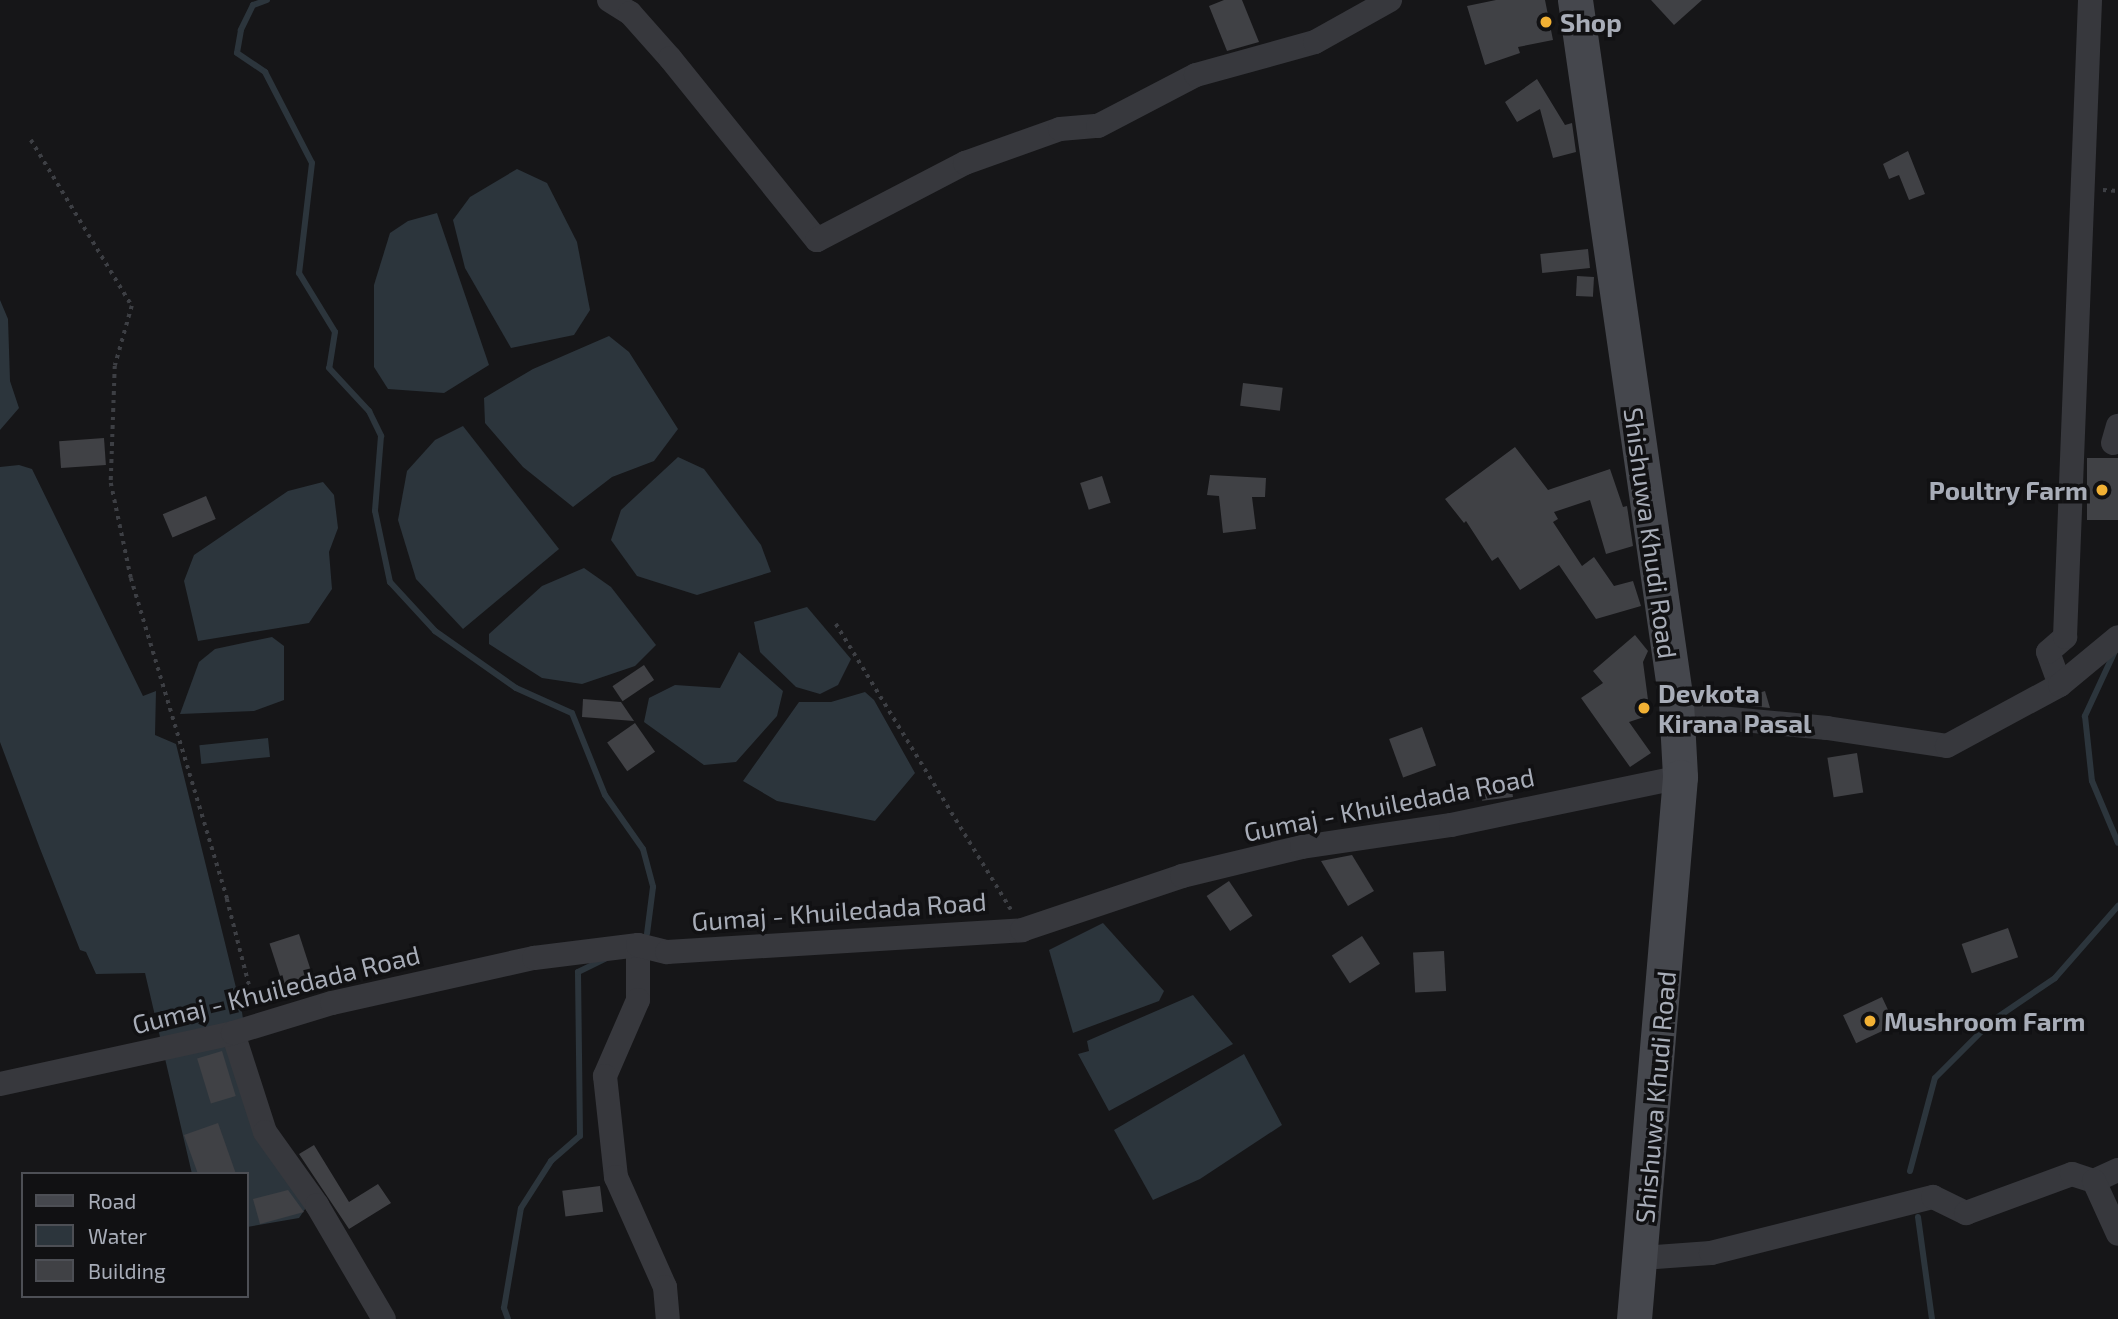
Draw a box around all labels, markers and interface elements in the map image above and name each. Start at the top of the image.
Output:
place label: Shop [1560,6,1622,38]
marker: Shop [1538,14,1554,30]
street label: Shishuwa Khudi Road [1618,406,1684,660]
place label: Poultry Farm [1928,474,2088,506]
marker: Poultry Farm [2094,482,2110,498]
place label: Devkota Kirana Pasal [1658,677,1811,738]
marker: Devkota Kirana Pasal [1636,700,1652,716]
street label: Gumaj - Khuiledada Road [1241,761,1537,847]
street label: Gumaj - Khuiledada Road [691,885,987,937]
street label: Gumaj - Khuiledada Road [129,938,423,1040]
street label: Shishuwa Khudi Road [1628,970,1682,1224]
place label: Mushroom Farm [1884,1005,2085,1037]
marker: Mushroom Farm [1862,1013,1878,1029]
legend [21,1172,248,1298]
text: Road [88,1188,136,1213]
text: Water [88,1223,147,1248]
text: Building [88,1258,166,1283]

